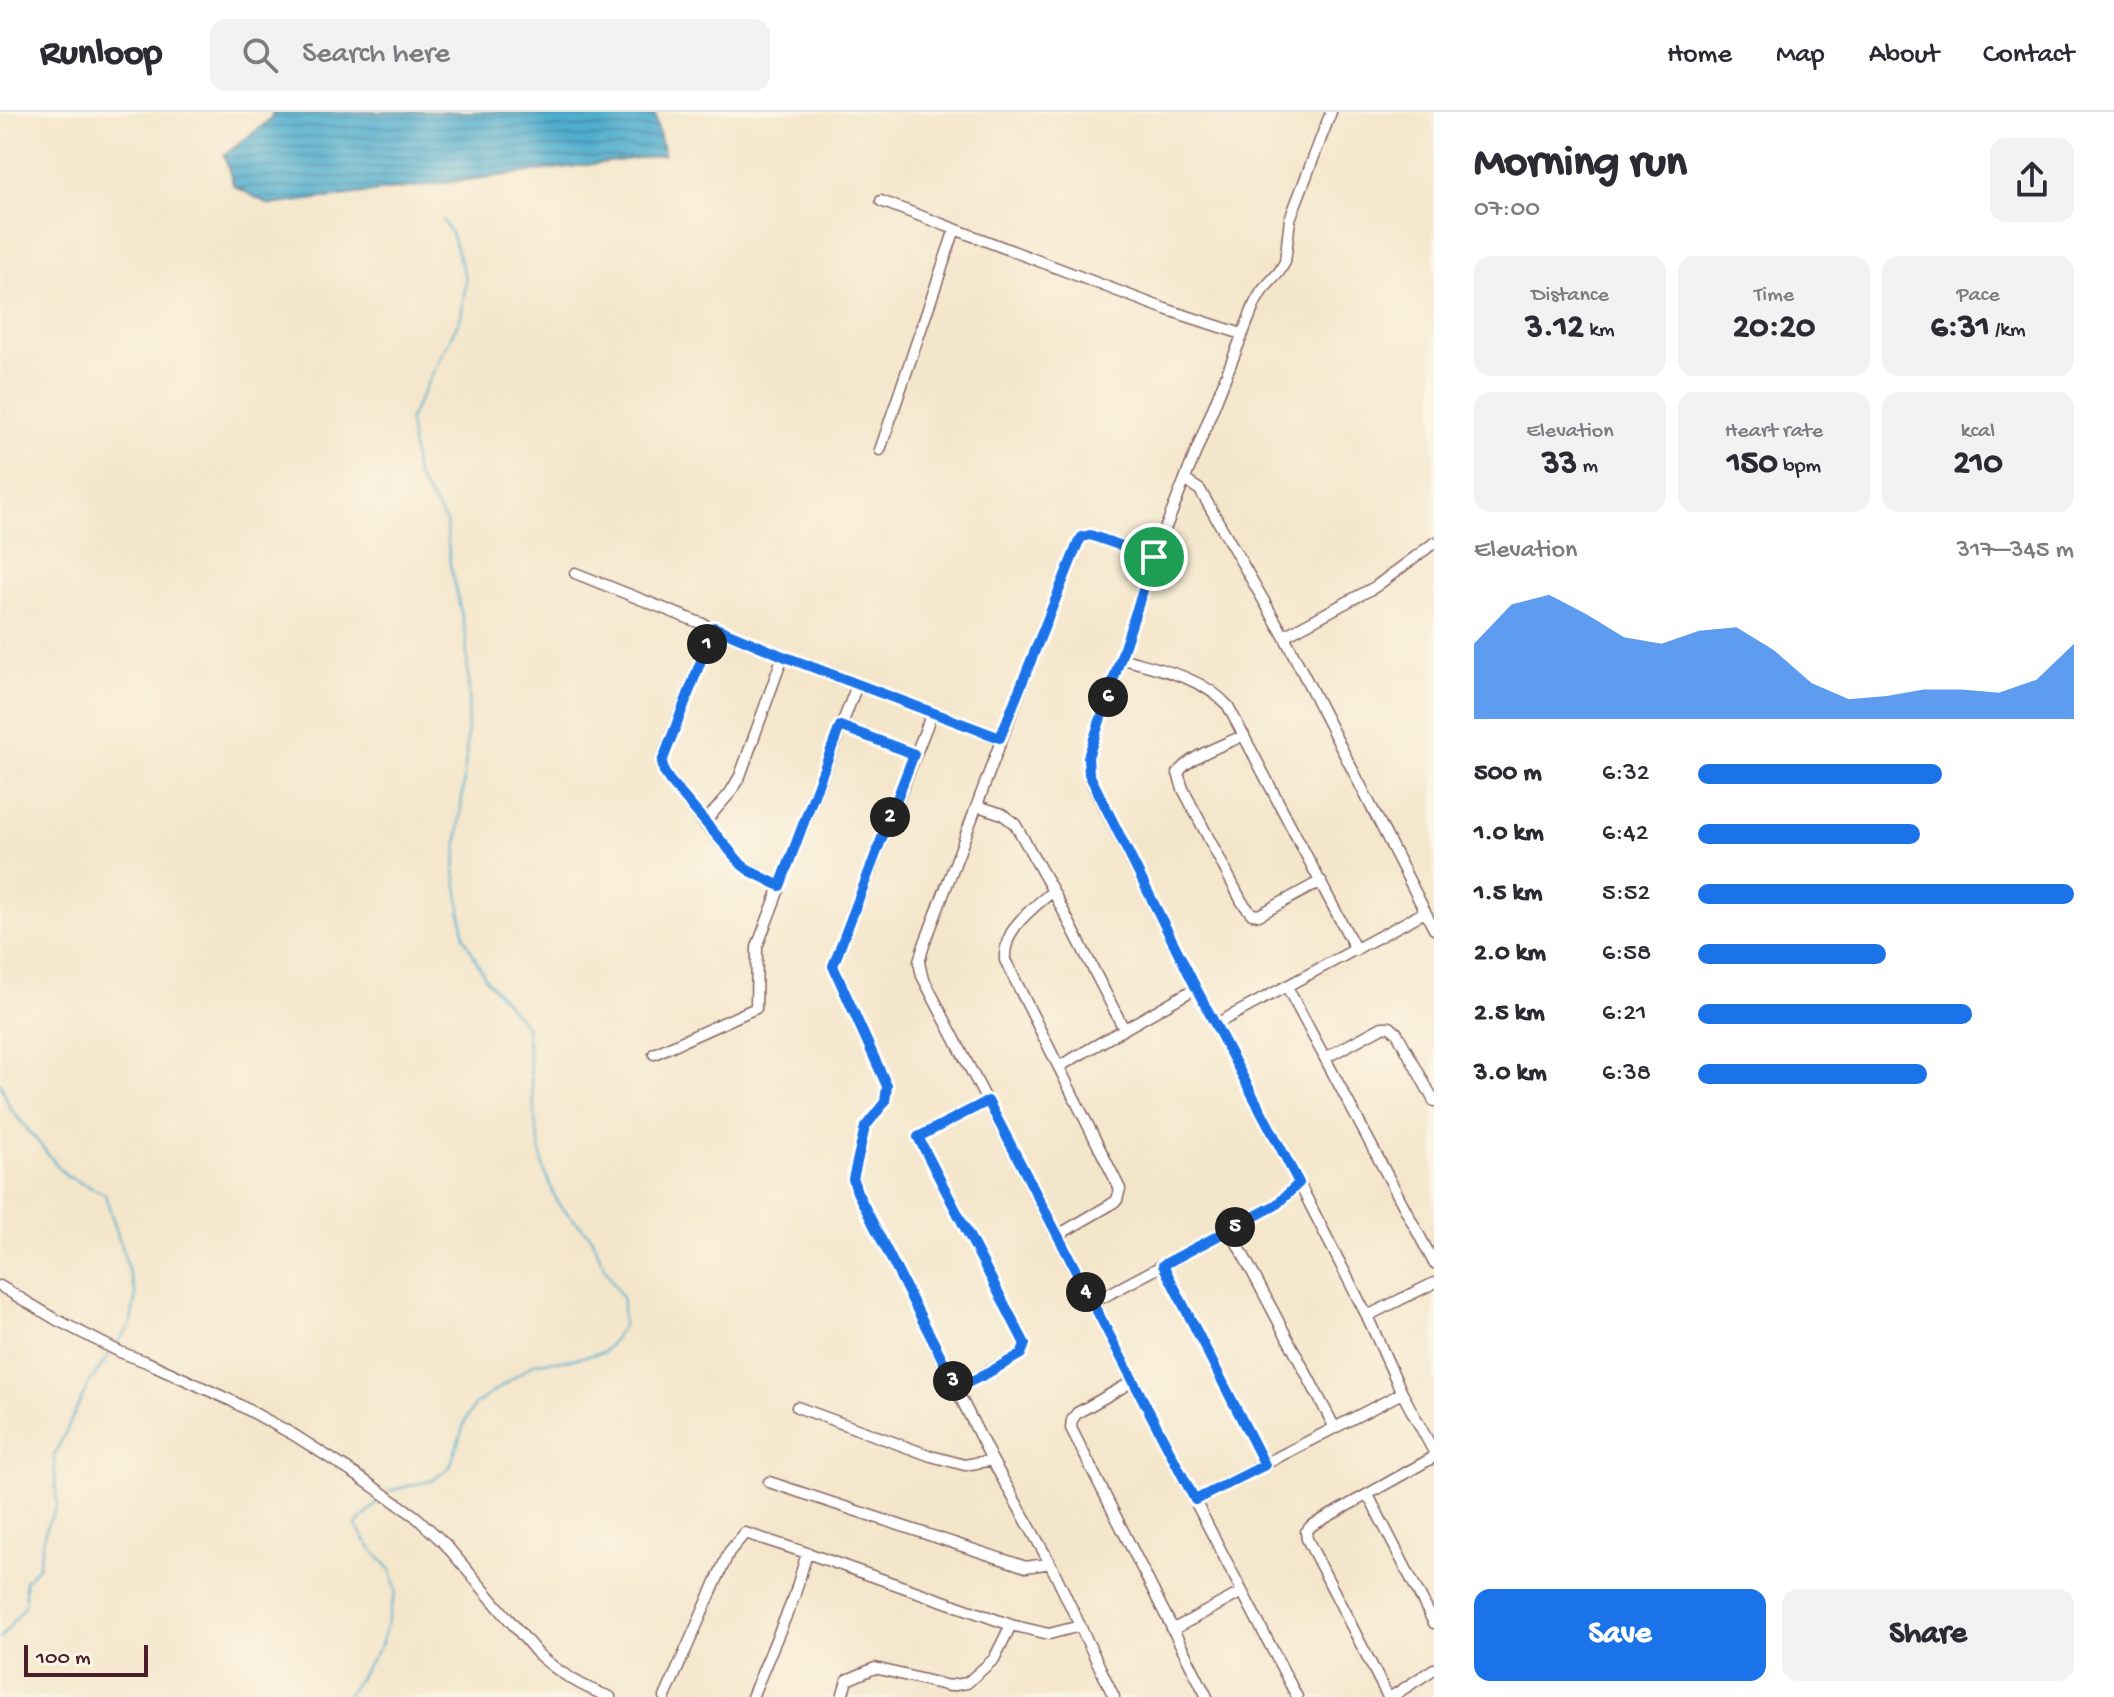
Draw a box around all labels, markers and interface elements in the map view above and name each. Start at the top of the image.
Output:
search box [210,19,770,91]
text: Runloop [40,33,162,77]
icon: search [238,33,282,77]
text: Search here [302,38,450,73]
text: Home [1667,39,1732,72]
text: Map [1776,39,1825,72]
text: About [1869,39,1939,72]
text: Contact [1983,39,2074,72]
button: share [1990,138,2074,222]
text: Morning run [1474,139,1687,191]
text: 07:00 [1474,195,1540,226]
text: Distance [1531,283,1609,309]
text: Time [1754,283,1794,309]
text: Pace [1956,283,2000,309]
text: 3.12 [1525,309,1584,349]
text: 20:20 [1733,309,1815,349]
text: 6:31 [1930,309,1990,349]
text: km [1584,318,1615,344]
text: /km [1990,318,2026,344]
text: Elevation [1526,419,1614,445]
text: Heart rate [1725,419,1823,445]
text: kcal [1961,419,1995,445]
text: 33 [1542,445,1577,485]
text: 150 [1727,445,1778,485]
text: 210 [1953,445,2003,485]
text: m [1577,454,1598,480]
text: bpm [1778,454,1821,480]
pin [1120,523,1188,591]
icon: arrive [1132,535,1176,579]
text: Elevation [1474,536,1577,567]
text: 317–345 m [1956,536,2074,567]
pin: 1 [687,624,727,664]
text: 1 [703,631,711,657]
pin: 6 [1088,677,1128,717]
text: 6 [1102,684,1114,710]
text: 500 m [1474,759,1542,790]
text: 6:32 [1602,759,1650,790]
pin: 2 [870,797,910,837]
text: 2 [885,804,895,830]
text: 1.0 km [1474,819,1544,850]
text: 6:42 [1602,819,1648,850]
text: 1.5 km [1474,879,1543,910]
text: 5:52 [1602,879,1650,910]
text: 2.0 km [1474,939,1546,970]
text: 6:58 [1602,939,1651,970]
text: 2.5 km [1474,999,1545,1030]
text: 6:21 [1602,999,1647,1030]
text: 3.0 km [1474,1059,1547,1090]
text: 6:38 [1602,1059,1651,1090]
pin: 5 [1215,1207,1255,1247]
text: 5 [1229,1214,1241,1240]
pin: 4 [1066,1272,1106,1312]
text: 4 [1081,1279,1091,1305]
pin: 3 [933,1361,973,1401]
text: 3 [947,1368,959,1394]
button: Save [1474,1589,1766,1681]
button: Share [1782,1589,2074,1681]
scale bar [24,1641,148,1677]
text: 100 m [36,1646,91,1672]

